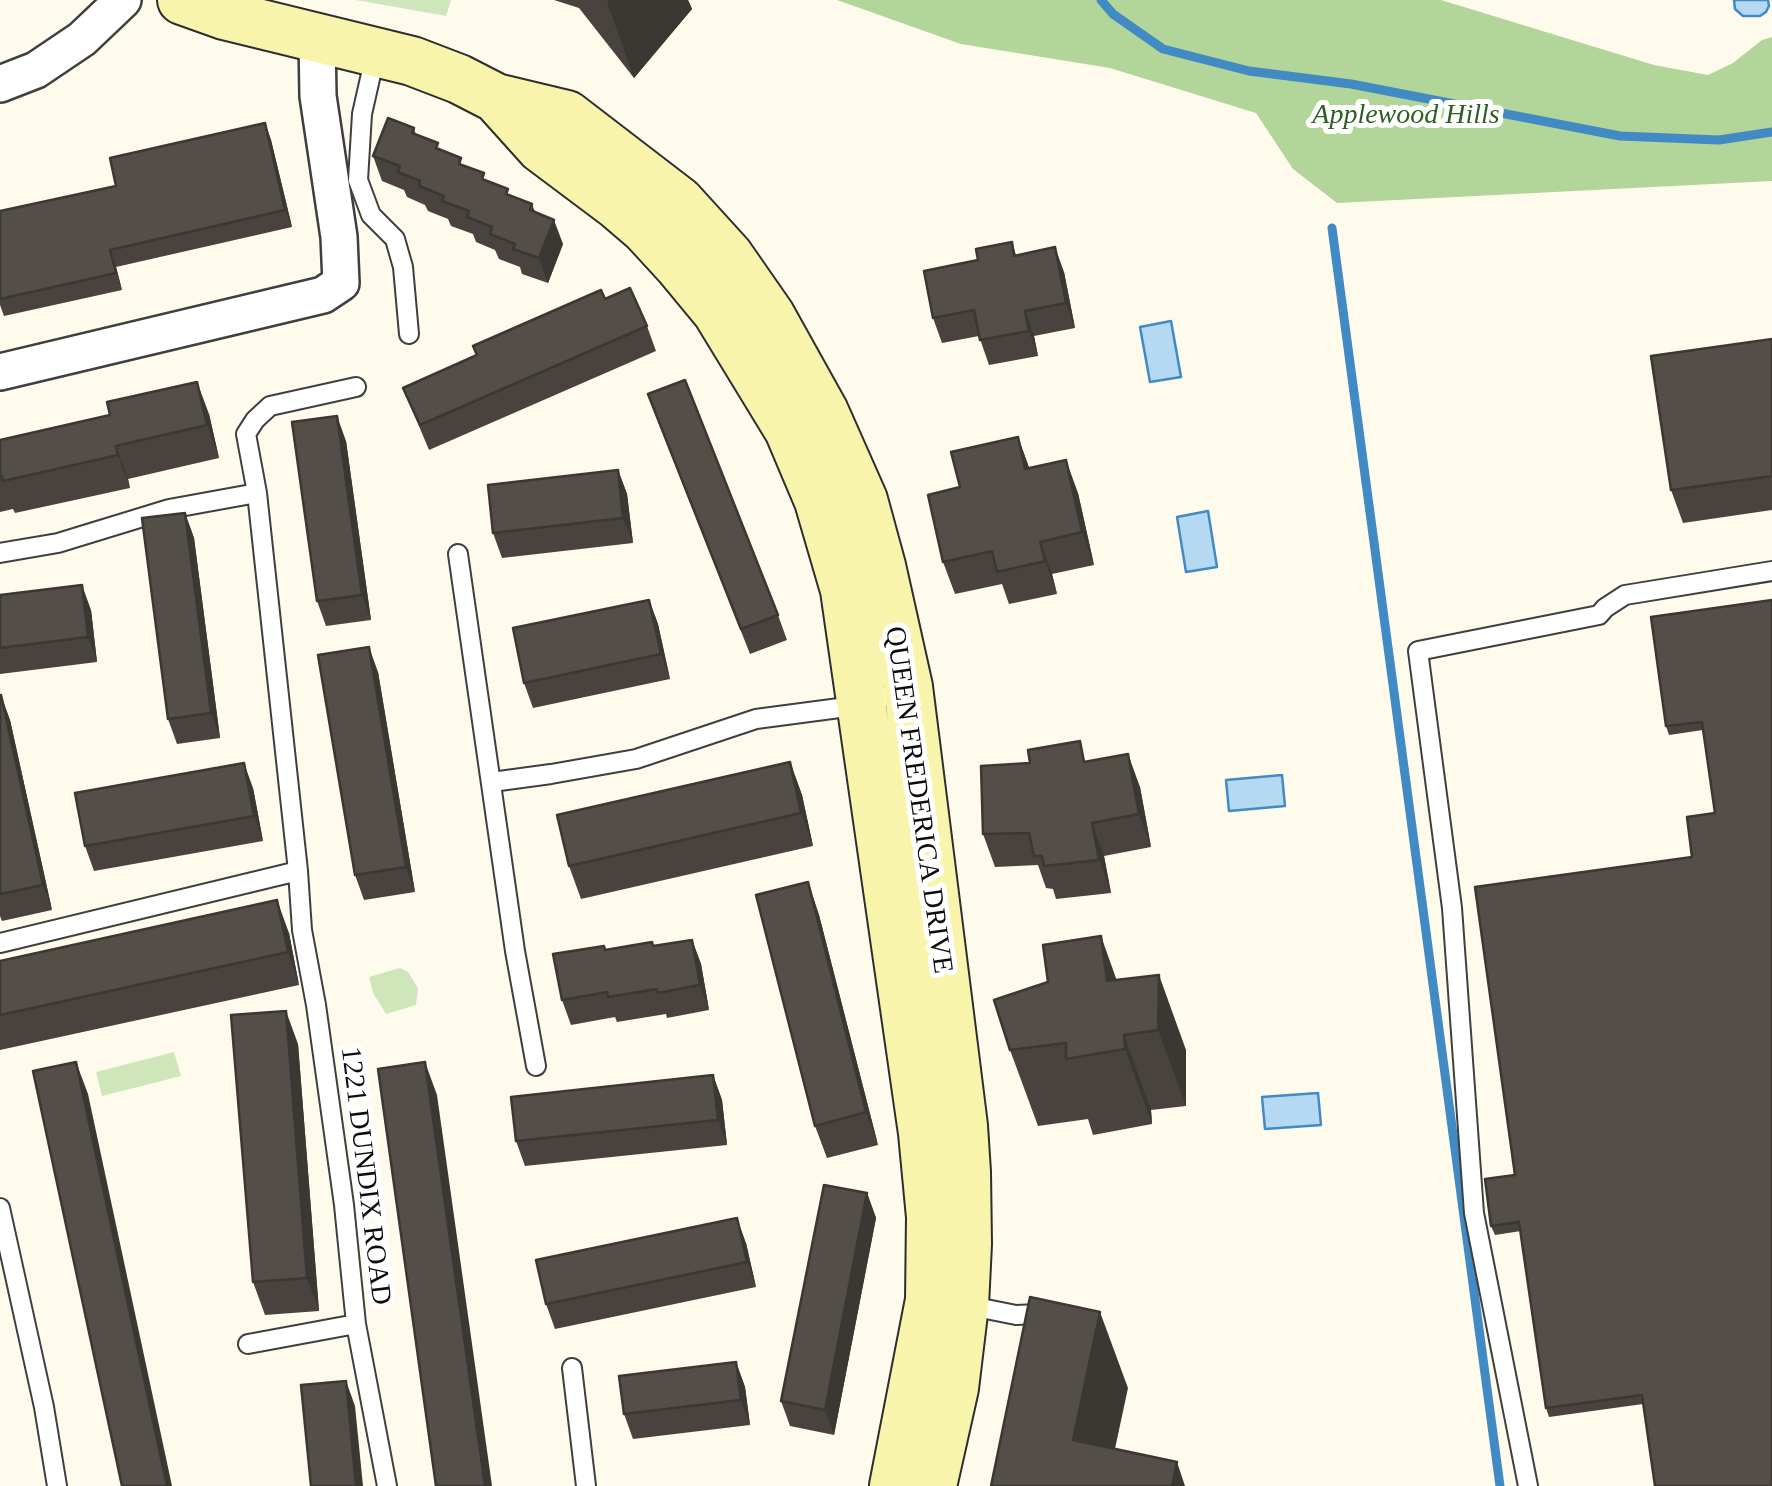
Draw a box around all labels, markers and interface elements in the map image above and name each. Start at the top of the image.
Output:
park label: Applewood Hills [1312,99,1500,133]
street label: QUEEN FREDERICA DRIVE [877,624,959,976]
street label: 1221 DUNDIX ROAD [332,1045,398,1307]

